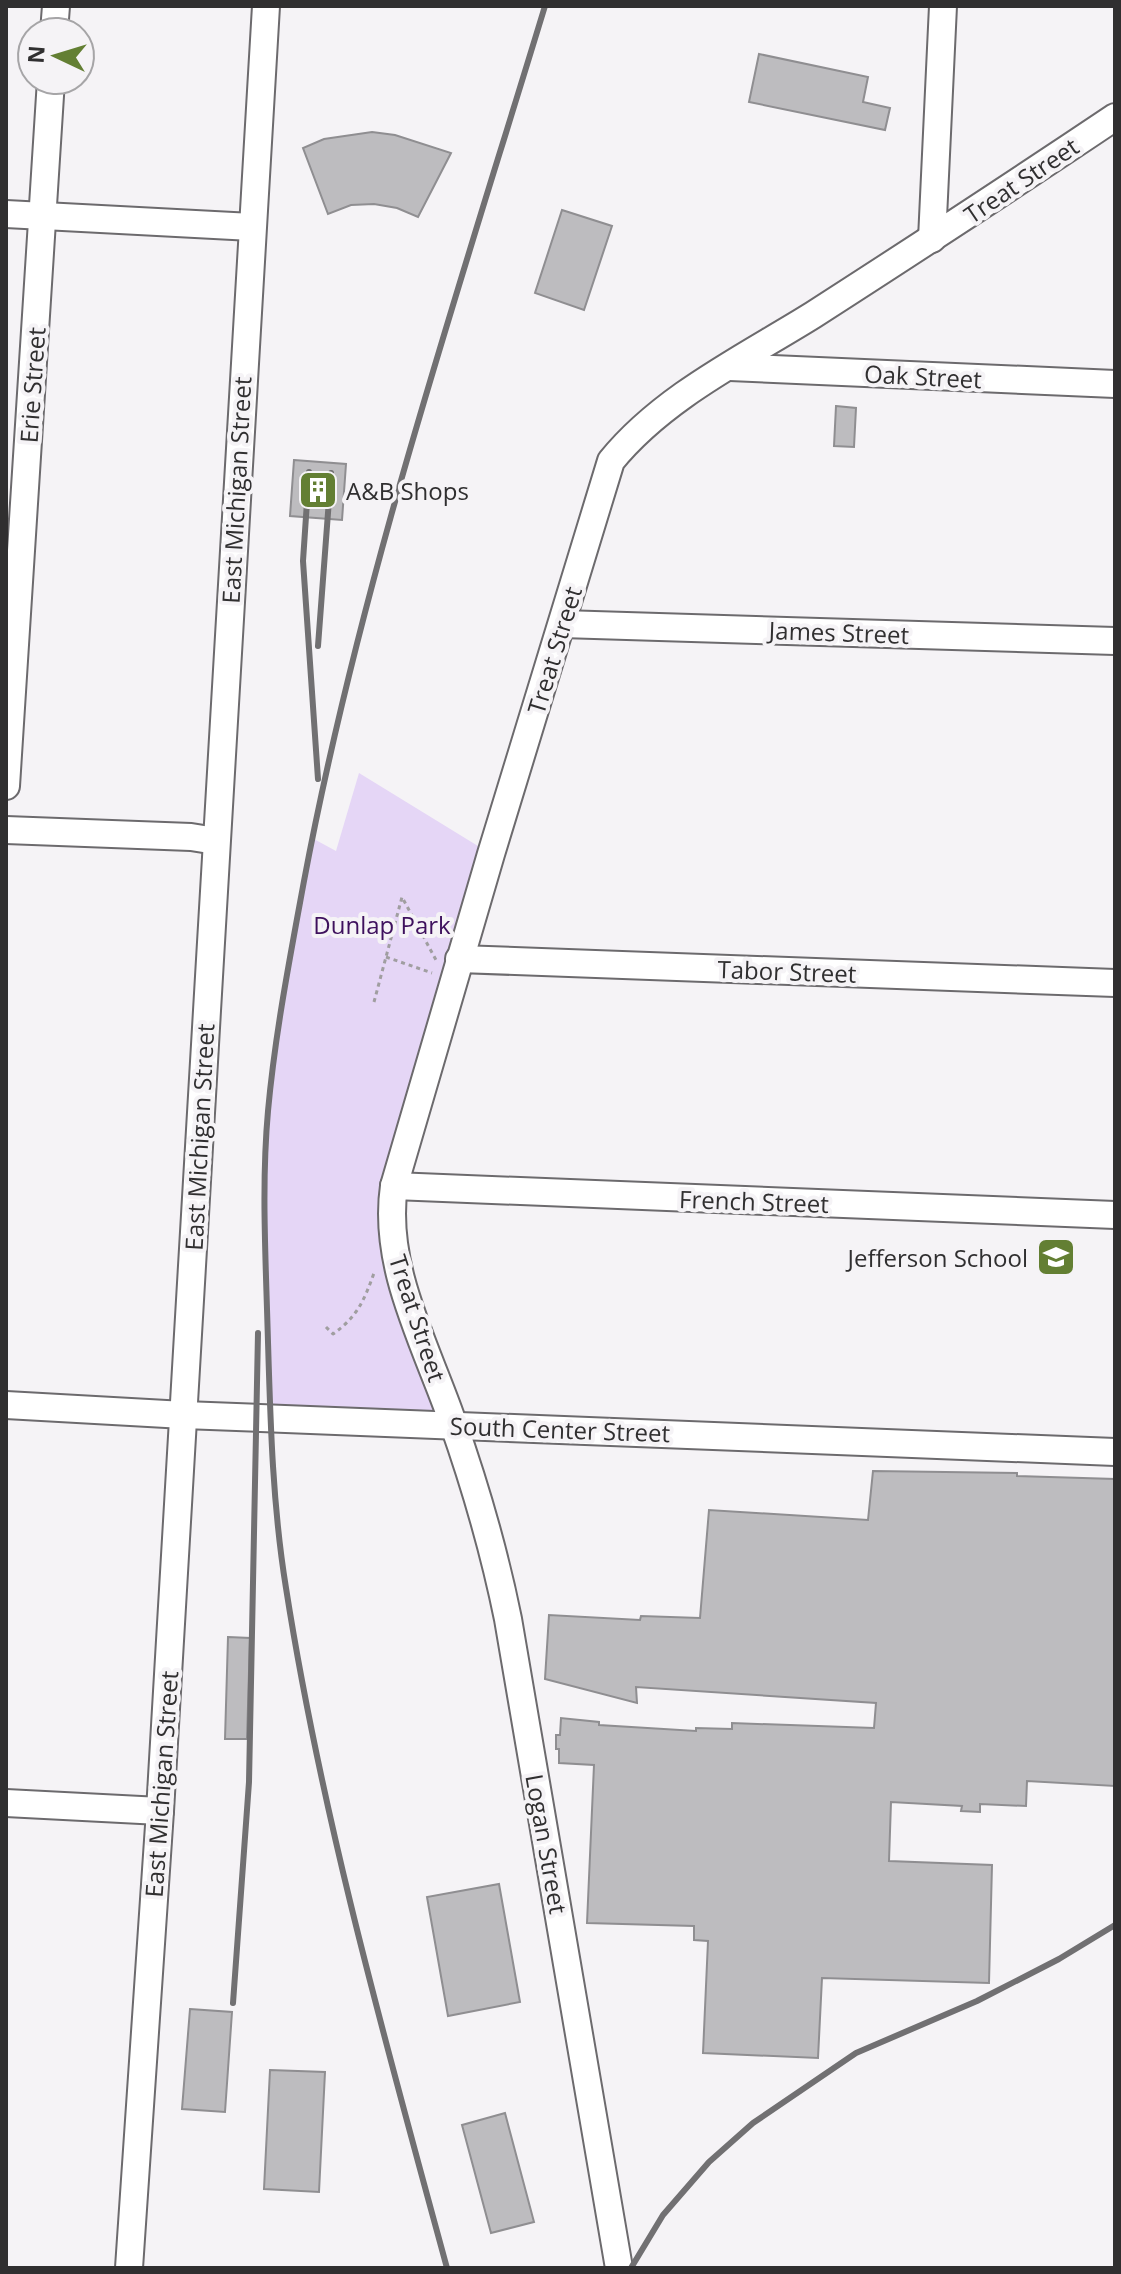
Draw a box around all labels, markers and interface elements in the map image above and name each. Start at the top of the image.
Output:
north arrow [16,16,96,96]
text: N [19,45,51,65]
street label: Treat Street [957,130,1085,230]
street label: Erie Street [11,326,53,444]
street label: Oak Street [863,356,983,396]
street label: East Michigan Street [214,376,258,604]
building icon: A&B Shops [297,469,339,511]
place label: A&B Shops [346,474,469,507]
street label: Treat Street [519,582,589,718]
street label: James Street [766,613,910,651]
park label: Dunlap Park [313,908,451,941]
street label: Tabor Street [717,952,857,990]
street label: East Michigan Street [177,1023,221,1251]
street label: French Street [679,1182,829,1220]
school or university icon: Jefferson School [1035,1236,1077,1278]
place label: Jefferson School [846,1241,1028,1274]
street label: Treat Street [382,1250,454,1386]
street label: South Center Street [449,1409,671,1449]
street label: East Michigan Street [137,1670,185,1898]
street label: Logan Street [518,1772,576,1916]

